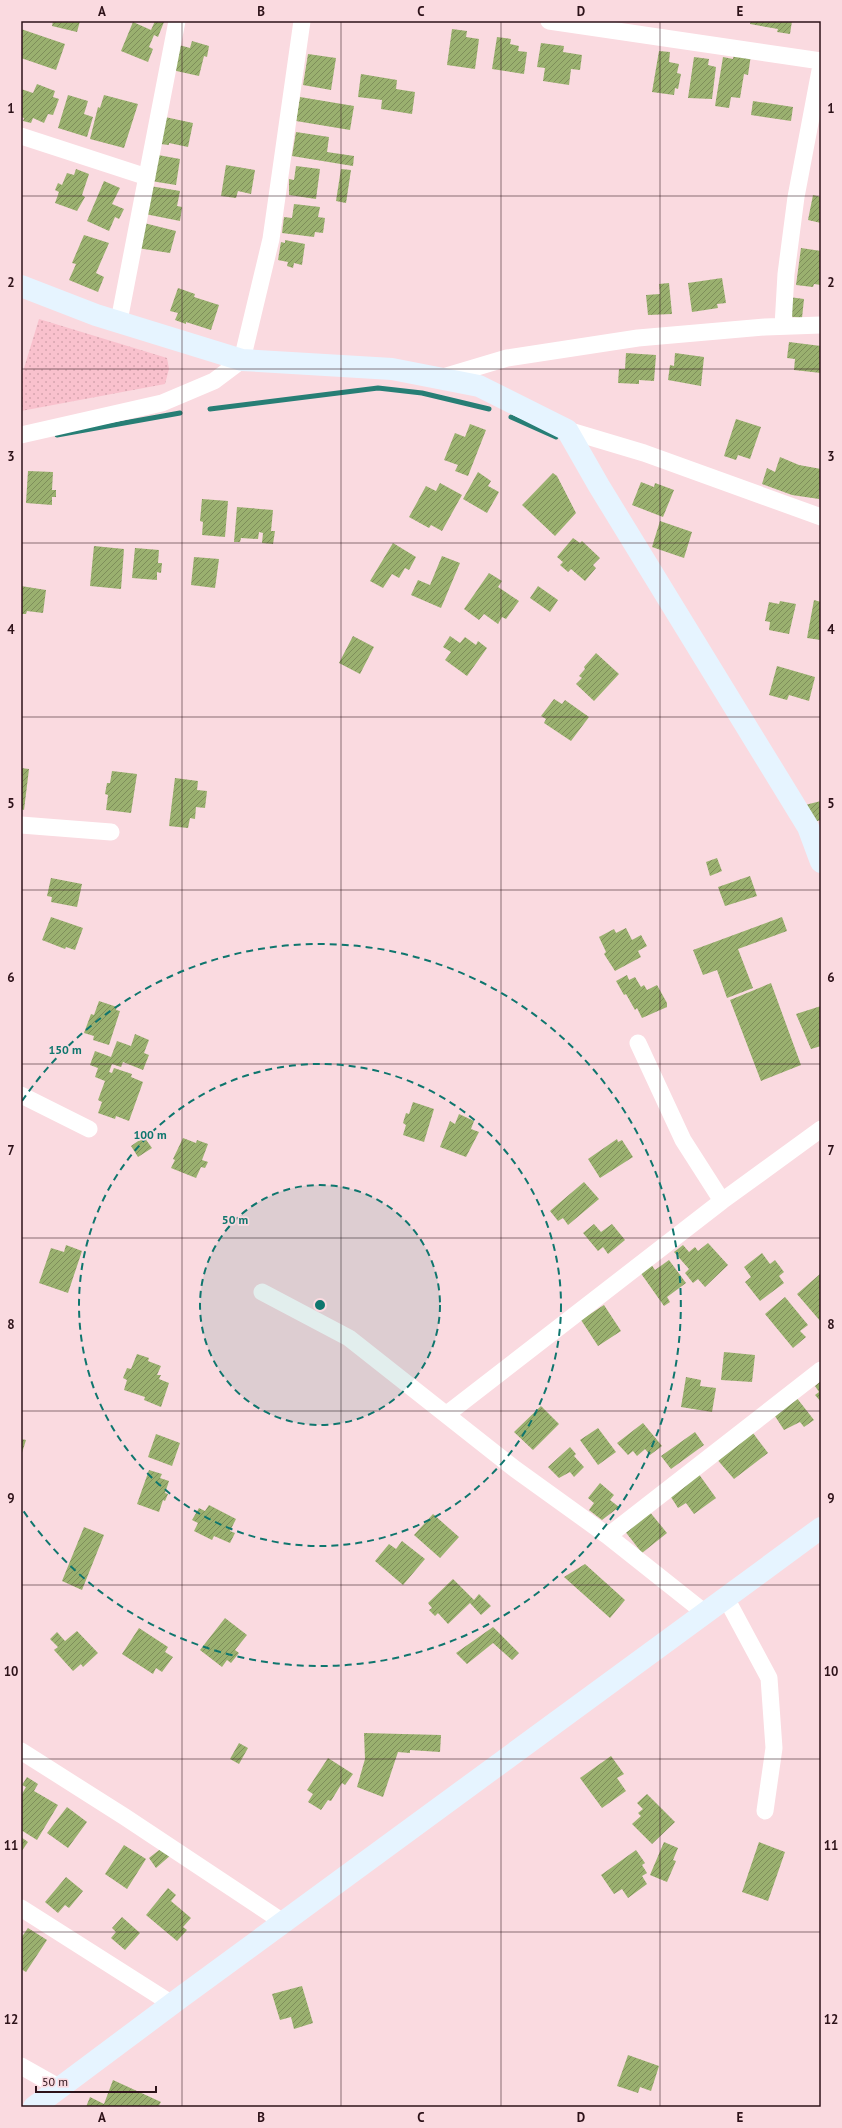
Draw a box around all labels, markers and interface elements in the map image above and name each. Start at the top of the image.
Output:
text: A [98,3,106,20]
text: B [257,3,265,20]
text: C [417,3,425,20]
text: D [577,3,585,20]
text: E [737,3,744,20]
text: 1 [7,100,15,117]
text: 1 [827,100,835,117]
text: 2 [7,274,15,291]
text: 2 [827,274,835,291]
text: 3 [7,448,15,465]
text: 3 [827,448,835,465]
text: 4 [7,621,15,638]
text: 4 [827,621,835,638]
text: 5 [7,795,15,812]
text: 5 [827,795,835,812]
text: 6 [7,969,15,986]
text: 6 [827,969,835,986]
text: 150 m [48,1042,82,1057]
text: 100 m [133,1127,167,1142]
text: 7 [7,1142,15,1159]
text: 7 [827,1142,835,1159]
text: 50 m [222,1212,248,1227]
centre of rings [313,1298,327,1312]
text: 8 [7,1316,15,1333]
text: 8 [827,1316,835,1333]
text: 9 [7,1490,15,1507]
text: 9 [827,1490,835,1507]
text: 10 [4,1663,18,1680]
text: 10 [824,1663,838,1680]
text: 11 [4,1837,18,1854]
text: 11 [824,1837,838,1854]
text: 12 [4,2011,18,2028]
text: 12 [824,2011,838,2028]
scale bar [36,2068,156,2094]
text: 50 m [42,2074,68,2089]
text: A [98,2109,106,2126]
text: B [257,2109,265,2126]
text: C [417,2109,425,2126]
text: D [577,2109,585,2126]
text: E [737,2109,744,2126]

